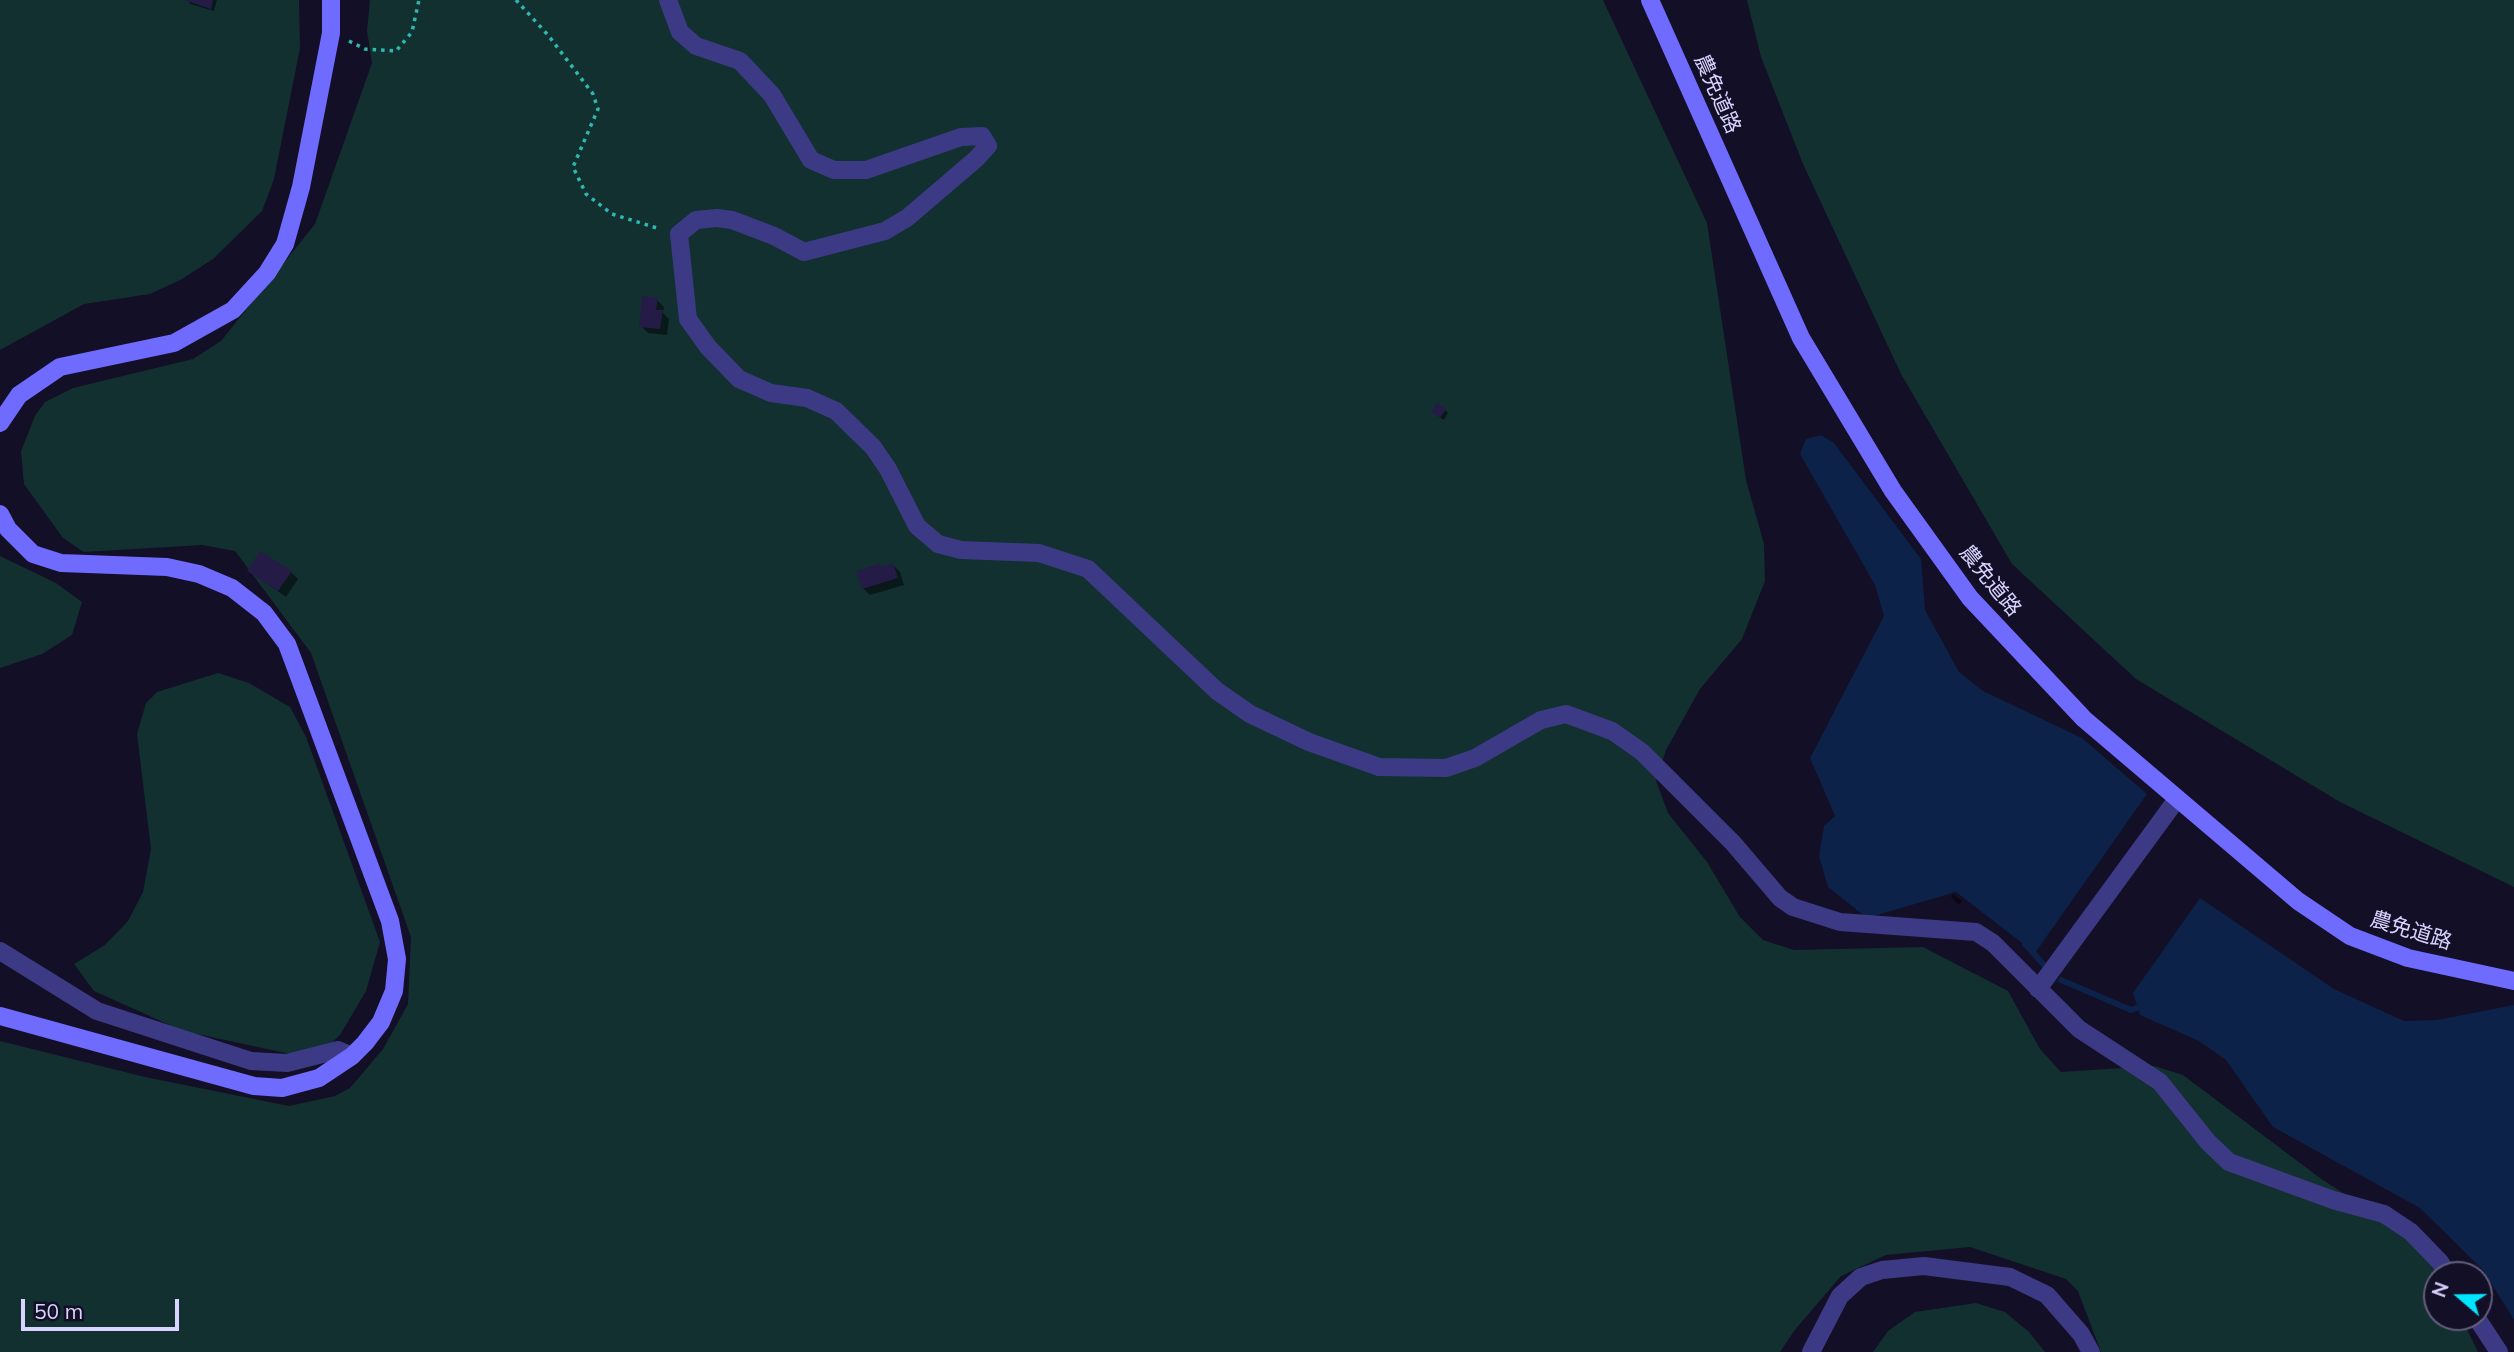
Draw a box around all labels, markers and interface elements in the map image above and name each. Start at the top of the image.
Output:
street label: 農免道路 [1688,51,1746,137]
street label: 農免道路 [1954,540,2026,622]
street label: 農免道路 [2367,907,2455,955]
north arrow [2423,1261,2493,1331]
text: N [2426,1279,2454,1300]
scale bar [24,1286,182,1330]
text: 50 m [34,1298,83,1324]

